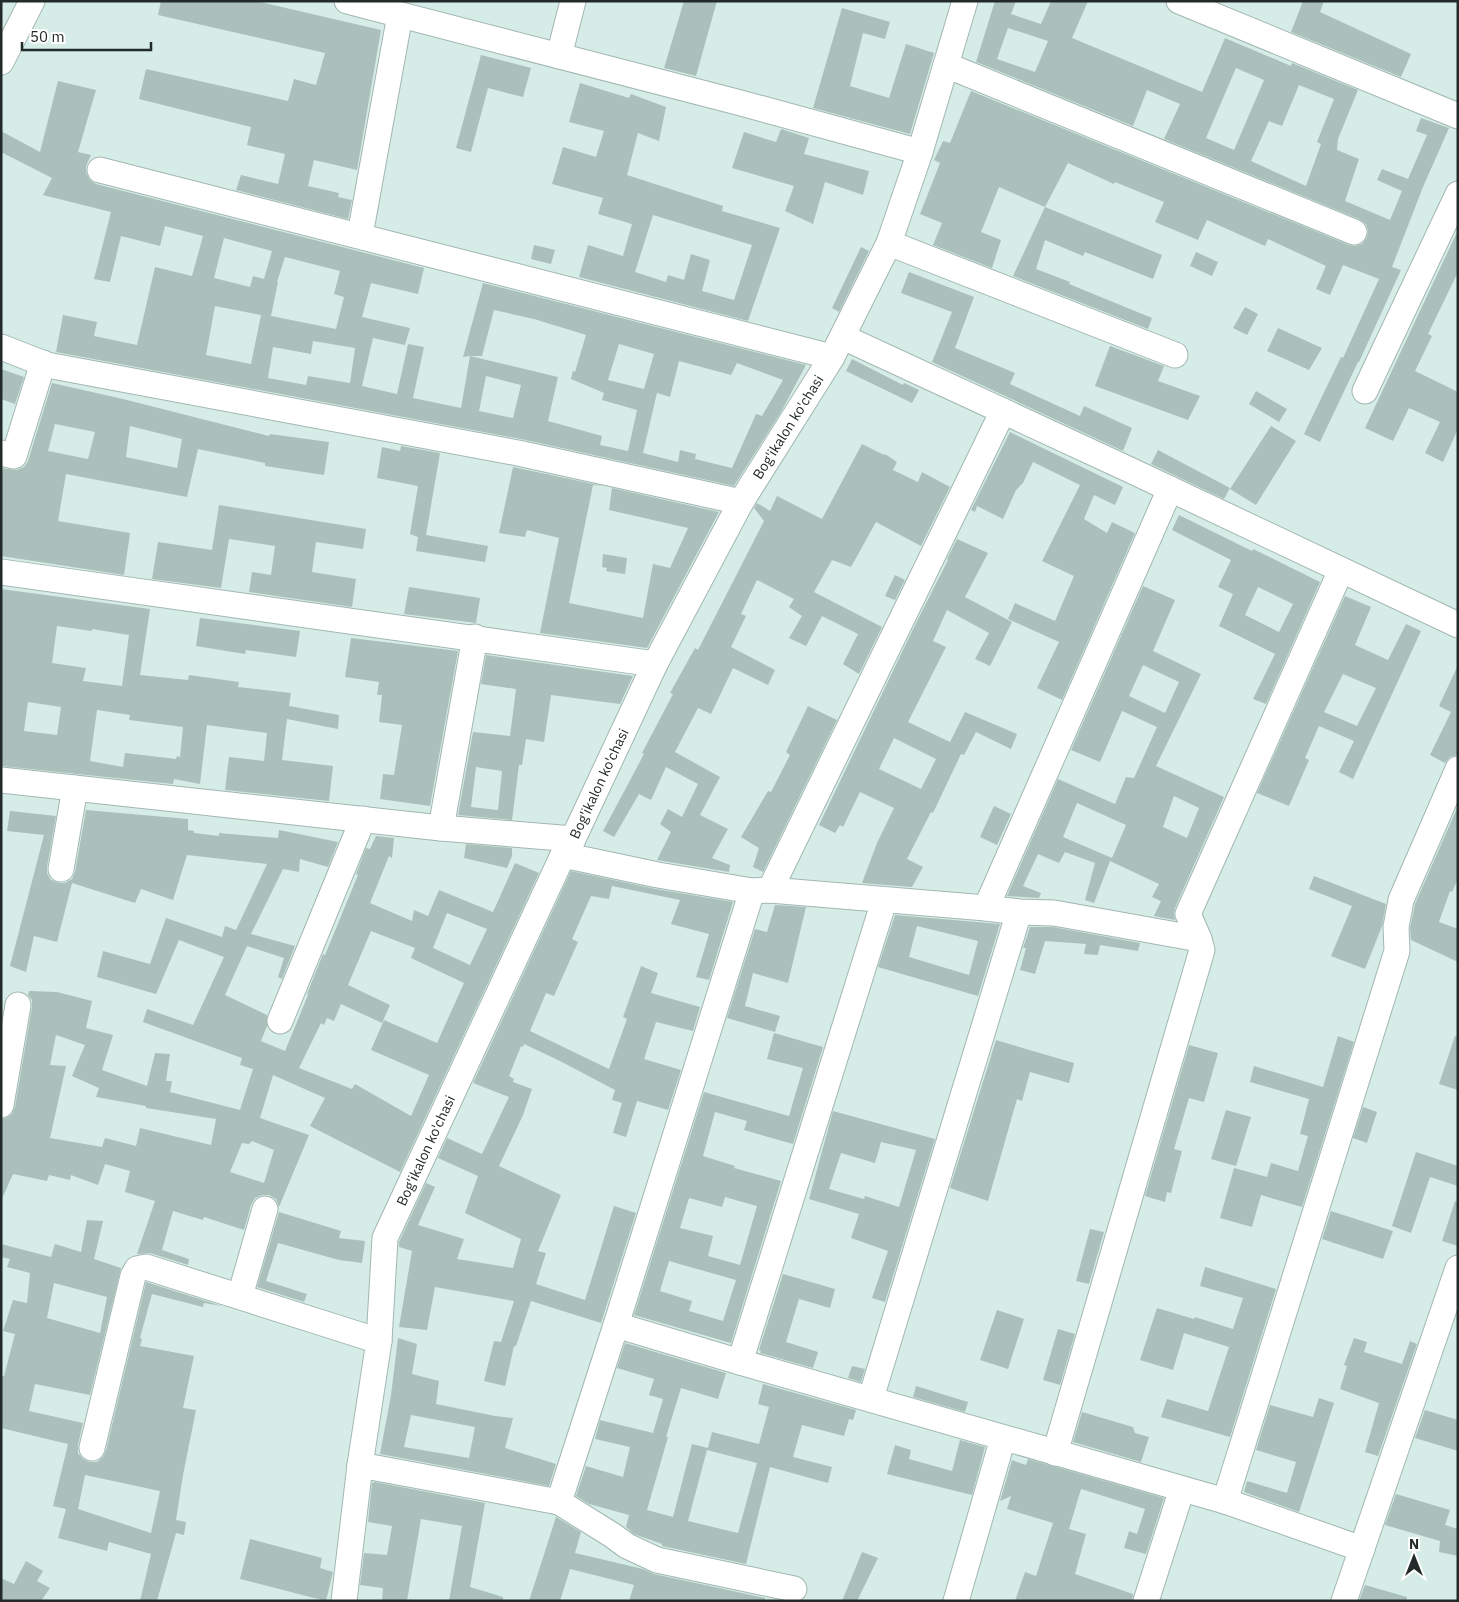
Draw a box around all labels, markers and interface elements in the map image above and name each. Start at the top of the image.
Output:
scale bar [22,20,151,52]
text: 50 m [30,27,65,46]
street label: Bog'ikalon ko'chasi [749,372,828,482]
street label: Bog'ikalon ko'chasi [565,726,633,842]
street label: Bog'ikalon ko'chasi [392,1092,459,1209]
north arrow [1389,1532,1439,1582]
text: N [1409,1535,1419,1553]

